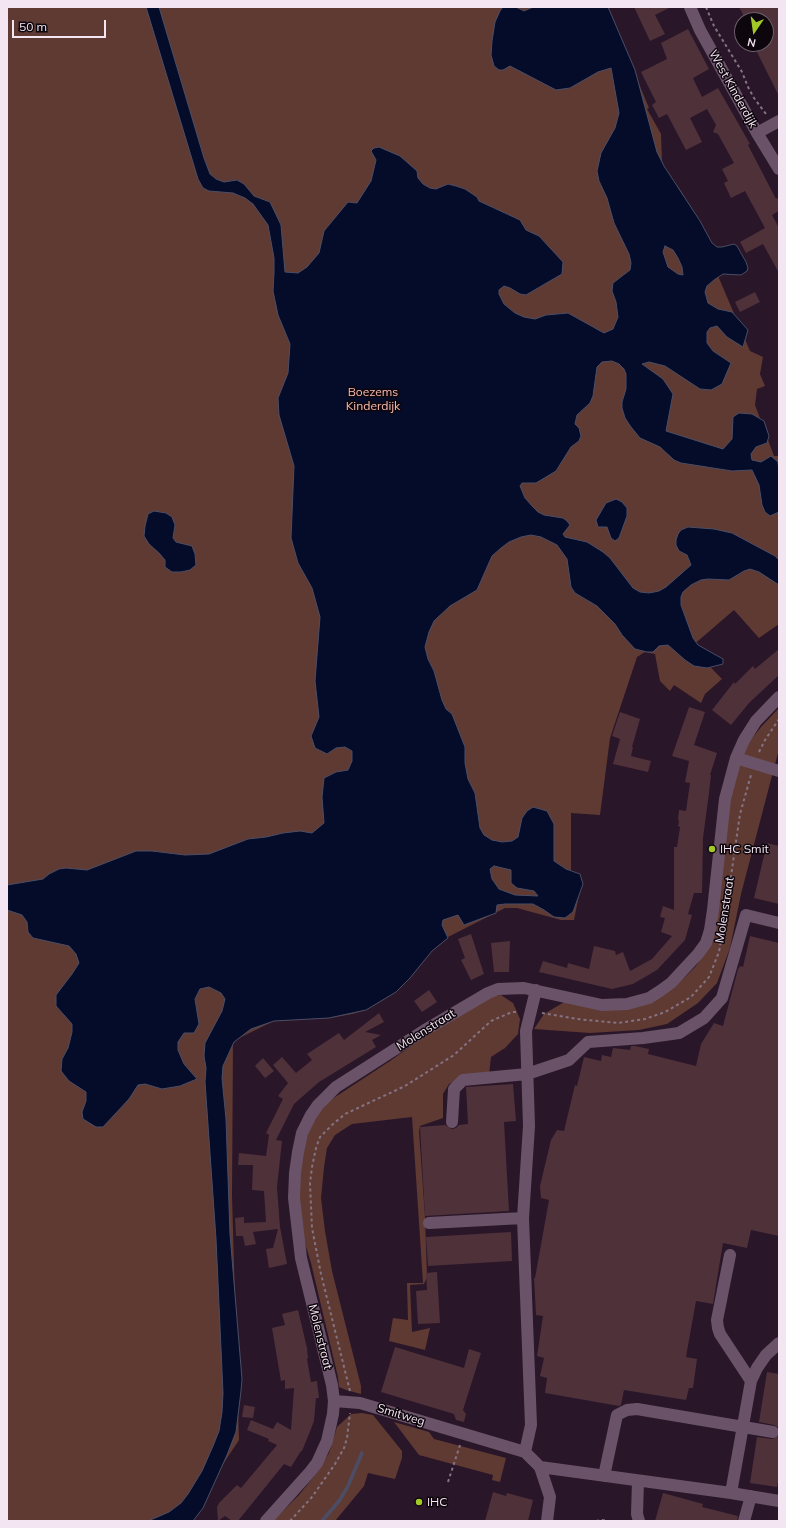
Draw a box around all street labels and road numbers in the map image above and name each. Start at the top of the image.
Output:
street label: West Kinderdijk [706,47,760,131]
street label: Molenstraat [713,876,737,944]
street label: Molenstraat [394,1006,458,1054]
street label: Molenstraat [305,1303,335,1371]
street label: Smitweg [375,1401,427,1429]

